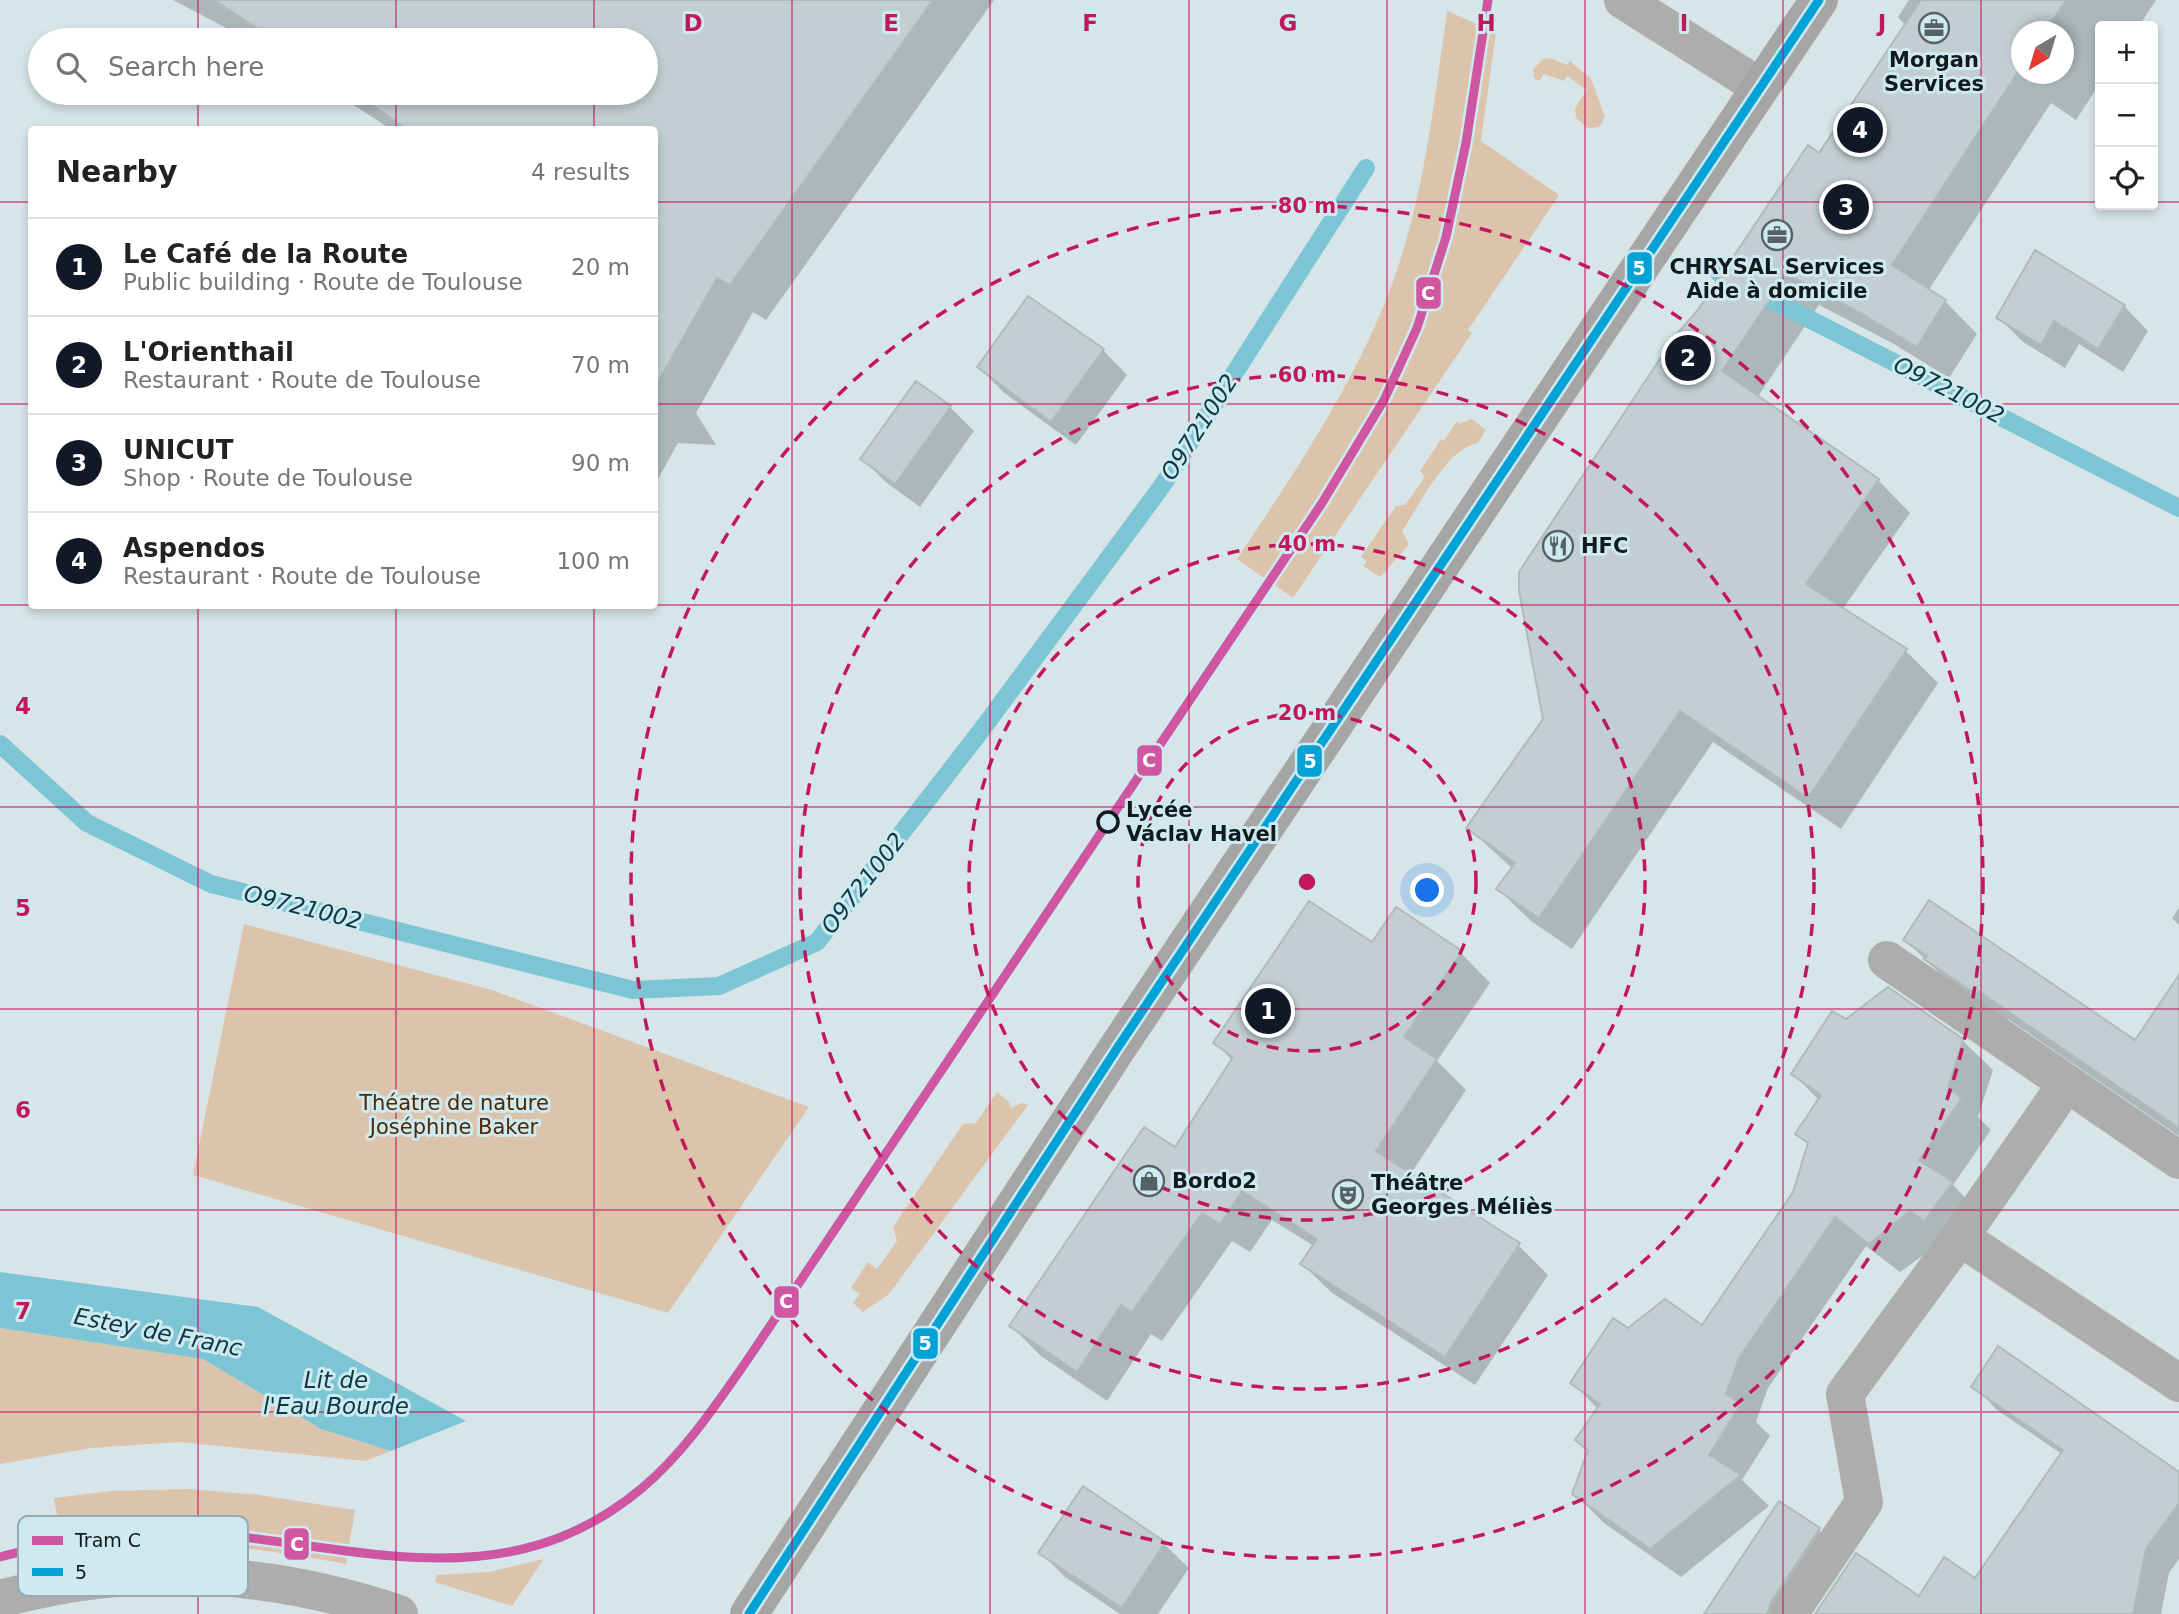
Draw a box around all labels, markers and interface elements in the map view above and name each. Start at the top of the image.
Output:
text: D [683,10,703,36]
text: E [883,10,899,36]
text: F [1082,10,1098,36]
text: G [1279,10,1297,36]
text: H [1476,10,1496,36]
text: I [1680,10,1688,36]
text: J [1876,10,1886,36]
office icon: Morgan Services [1917,11,1951,45]
north arrow [2011,21,2074,84]
map controls [2095,21,2158,210]
button: + [2095,21,2158,84]
search box [28,28,658,105]
icon: search [52,48,90,86]
place label: Morgan Services [1884,48,1984,96]
text: Search here [108,52,264,82]
button: − [2095,84,2158,147]
pin: 4 [1837,104,1883,156]
button: locate [2095,147,2158,210]
text: Nearby [56,154,178,189]
text: 4 results [531,159,630,185]
pin: 3 [1823,181,1869,233]
text: 80 m [1278,194,1336,218]
office icon: CHRYSAL Services Aide à domicile [1760,218,1794,252]
text: Le Café de la Route [123,239,408,269]
line badge: 5 [1626,251,1653,285]
text: 1 [71,254,87,280]
text: 20 m [571,254,630,280]
place label: CHRYSAL Services Aide à domicile [1669,255,1885,303]
text: 5 [1632,257,1646,279]
text: Public building · Route de Toulouse [123,269,523,295]
line badge: C [1415,276,1442,310]
text: C [1421,282,1435,304]
pin: 2 [1665,332,1711,384]
text: L'Orienthail [123,337,294,367]
water label: O9721002 [1889,351,2009,429]
text: 2 [71,352,87,378]
text: 70 m [571,352,630,378]
text: 60 m [1278,363,1336,387]
text: Restaurant · Route de Toulouse [123,367,481,393]
water label: O9721002 [1155,369,1243,485]
text: UNICUT [123,435,233,465]
text: 3 [71,450,87,476]
text: 90 m [571,450,630,476]
text: Shop · Route de Toulouse [123,465,413,491]
restaurant icon: HFC [1541,529,1575,563]
text: 40 m [1278,532,1336,556]
text: Aspendos [123,533,265,563]
place label: HFC [1581,534,1628,558]
text: 4 [71,548,87,574]
text: 100 m [556,548,630,574]
text: Restaurant · Route de Toulouse [123,563,481,589]
text: 4 [15,693,31,719]
text: 20 m [1278,701,1336,725]
line badge: C [1136,744,1163,777]
line badge: 5 [1296,744,1323,778]
text: C [1142,749,1156,771]
text: 5 [1303,750,1317,772]
place label: Lycée Václav Havel [1126,798,1277,846]
marker: Lycée Václav Havel [1097,811,1119,833]
water label: O9721002 [816,828,910,938]
centre of rings [1295,870,1319,894]
your location [1410,873,1444,907]
water label: O9721002 [241,880,365,934]
text: 5 [15,895,31,921]
pin: 1 [1245,985,1291,1037]
park label: Théatre de nature Joséphine Baker [358,1091,549,1139]
text: 6 [15,1097,31,1123]
shop icon: Bordo2 [1132,1164,1166,1198]
place label: Bordo2 [1172,1169,1257,1193]
place label: Théâtre Georges Méliès [1371,1171,1553,1219]
theatre icon: Théâtre Georges Méliès [1331,1178,1365,1212]
line badge: C [773,1285,800,1319]
text: C [779,1290,793,1312]
text: 7 [15,1298,31,1324]
water label: Estey de Franc [72,1303,245,1361]
line badge: 5 [912,1327,939,1360]
text: 5 [918,1332,932,1354]
water label: Lit de l'Eau Bourde [263,1367,409,1419]
legend [18,1516,248,1596]
line badge: C [283,1527,310,1561]
text: Tram C [74,1529,141,1551]
text: C [290,1533,304,1555]
text: 5 [75,1561,87,1583]

